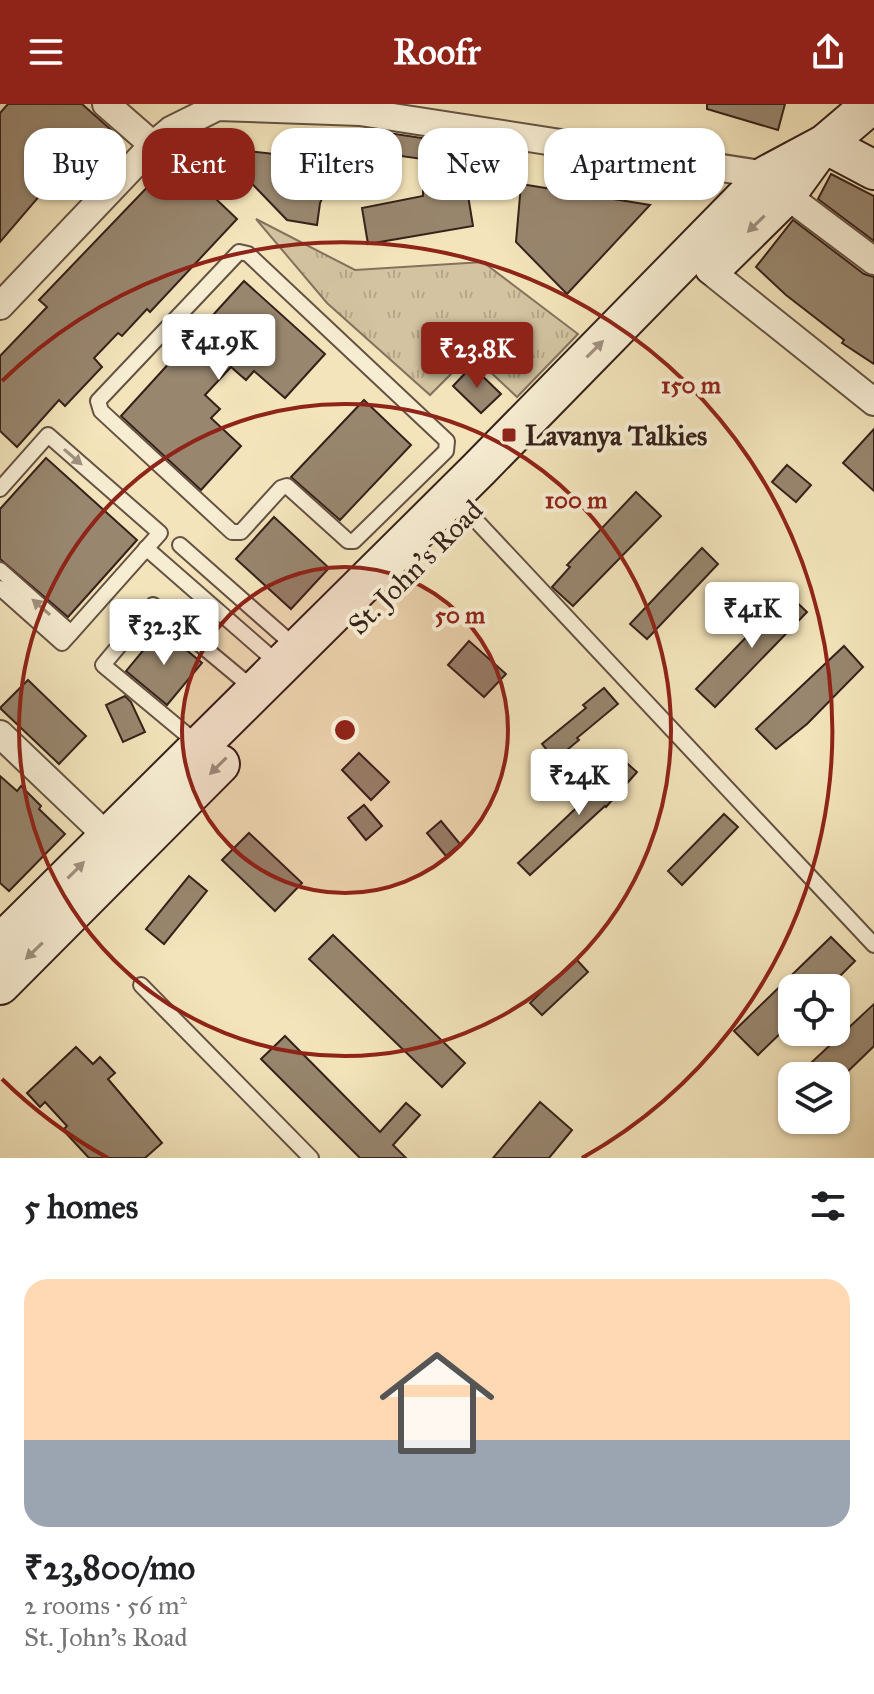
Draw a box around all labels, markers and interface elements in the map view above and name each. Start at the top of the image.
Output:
icon: menu [24,30,68,74]
text: Roofr [393,30,481,74]
icon: share [806,30,850,74]
chip: Buy [24,128,126,200]
chip: Rent [142,128,255,200]
chip: Filters [271,128,402,200]
chip: New [418,128,528,200]
chip: Apartment [544,128,725,200]
one-way arrow [747,215,766,233]
pin: ₹41.9K [154,314,284,382]
pin: ₹23.8K [412,322,542,390]
text: ₹41.9K [180,324,258,356]
text: ₹23.8K [439,332,515,364]
one-way arrow [585,340,604,359]
text: 150 m [661,370,722,400]
place label: Lavanya Talkies [525,418,707,453]
marker: Lavanya Talkies [500,426,518,444]
one-way arrow [64,447,83,465]
text: 100 m [545,485,608,515]
street label: St. John's Road [341,493,490,642]
pin: ₹41K [705,582,799,650]
text: ₹41K [723,592,781,624]
one-way arrow [32,599,52,616]
pin: ₹32.3K [99,599,229,667]
text: 50 m [435,600,486,630]
text: ₹32.3K [128,609,200,641]
centre of rings [331,716,359,744]
pin: ₹24K [532,749,626,817]
one-way arrow [209,756,227,775]
text: ₹24K [549,759,609,791]
one-way arrow [66,861,85,880]
one-way arrow [25,941,44,960]
map controls [778,974,850,1134]
button: locate [778,974,850,1046]
button: layers [778,1062,850,1134]
icon: filters [806,1184,850,1228]
text: 5 homes [24,1186,138,1227]
icon: home [365,1331,509,1475]
text: ₹23,800/mo [24,1547,195,1588]
text: 2 rooms · 56 m² [24,1589,187,1621]
text: St. John's Road [24,1621,188,1653]

